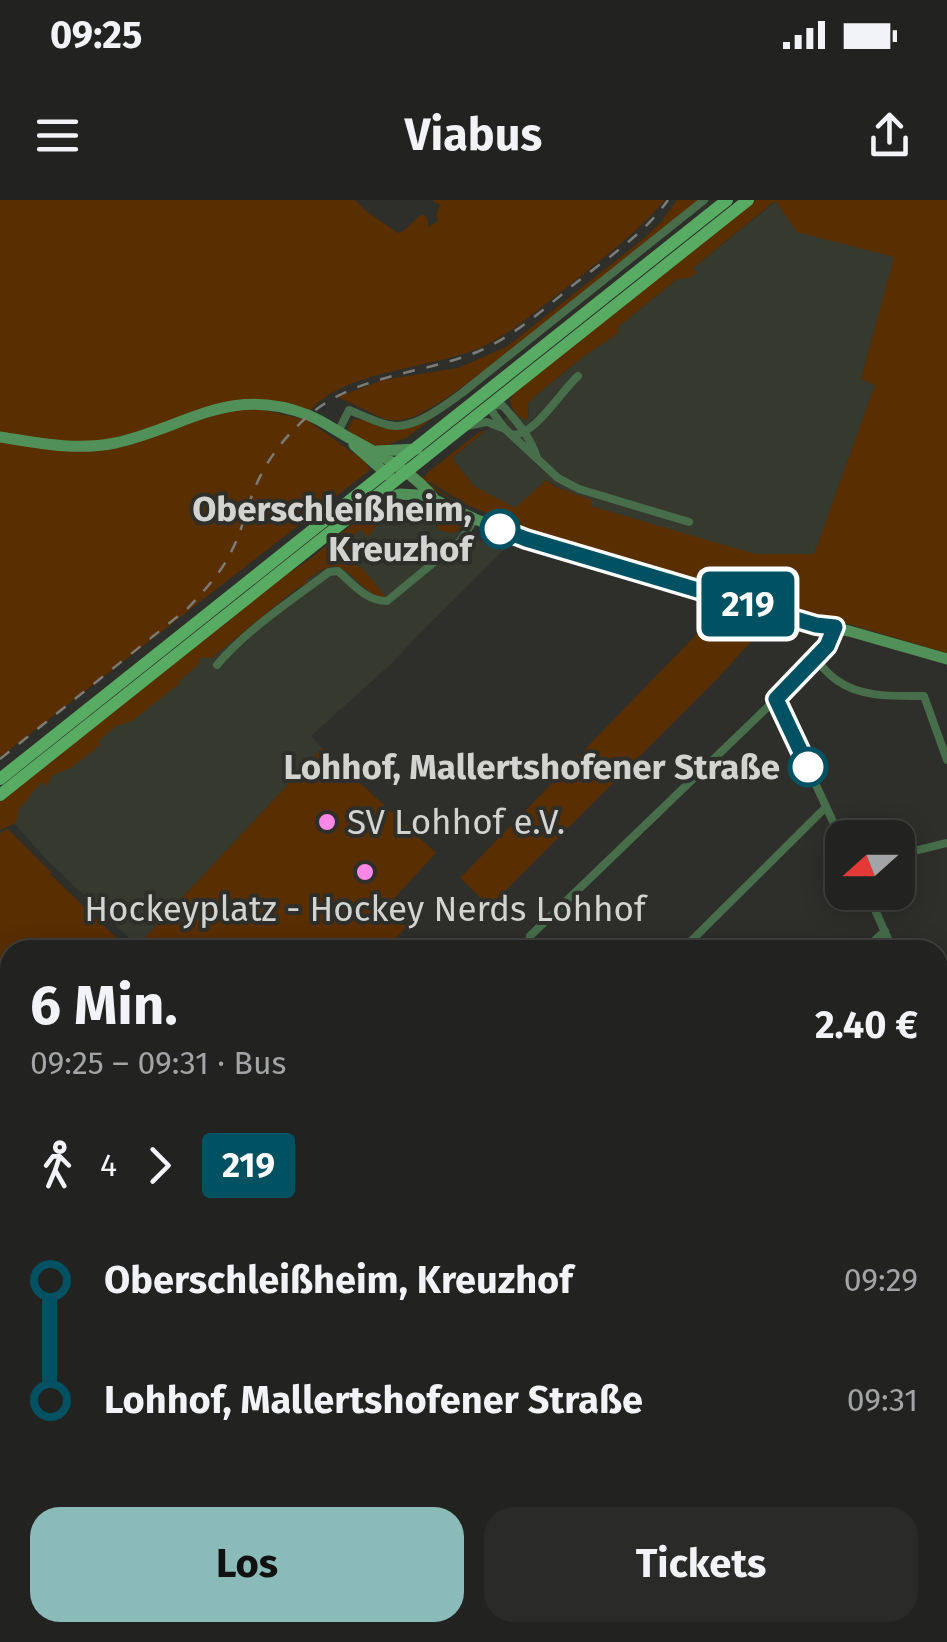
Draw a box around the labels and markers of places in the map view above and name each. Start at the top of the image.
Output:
place label: Oberschleißheim, Kreuzhof [192,488,476,570]
marker: Oberschleißheim, Kreuzhof [481,510,519,548]
place label: Lohhof, Mallertshofener Straße [284,746,780,788]
marker: Lohhof, Mallertshofener Straße [789,748,827,786]
place label: SV Lohhof e.V. [347,801,565,843]
marker: SV Lohhof e.V. [316,811,338,833]
marker: Hockeyplatz - Hockey Nerds Lohhof [354,861,376,883]
place label: Hockeyplatz - Hockey Nerds Lohhof [84,888,648,930]

